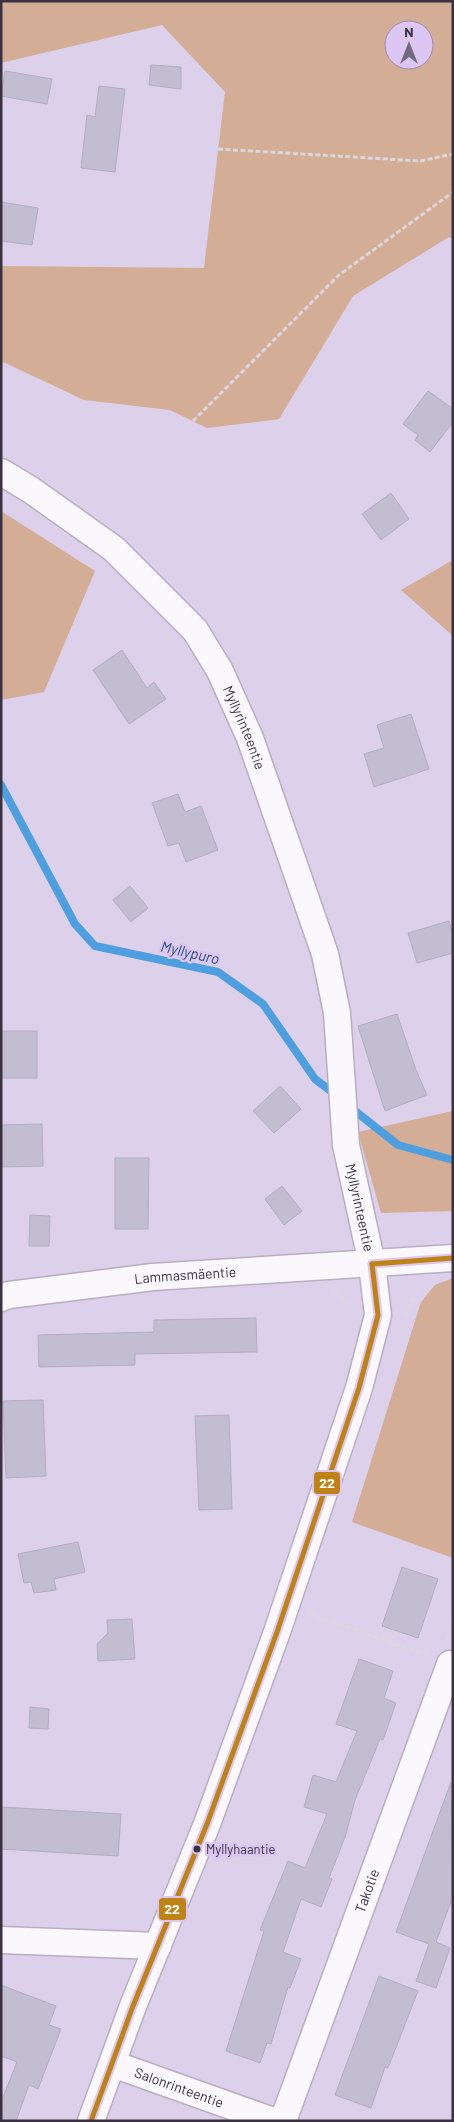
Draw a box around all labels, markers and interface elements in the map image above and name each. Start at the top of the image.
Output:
north arrow [384,20,434,70]
text: N [404,23,414,40]
street label: Myllyrinteentie [220,683,269,772]
water label: Myllypuro [159,937,221,968]
street label: Myllyrinteentie [342,1162,378,1253]
street label: Lammasmäentie [133,1263,237,1287]
line badge: 22 [313,1471,341,1495]
text: 22 [319,1474,335,1491]
place label: Myllyhaantie [206,1841,276,1857]
marker: Myllyhaantie [192,1844,202,1854]
street label: Takotie [351,1866,382,1915]
line badge: 22 [158,1897,187,1921]
text: 22 [164,1900,180,1917]
street label: Salonrinteentie [132,2063,226,2111]

